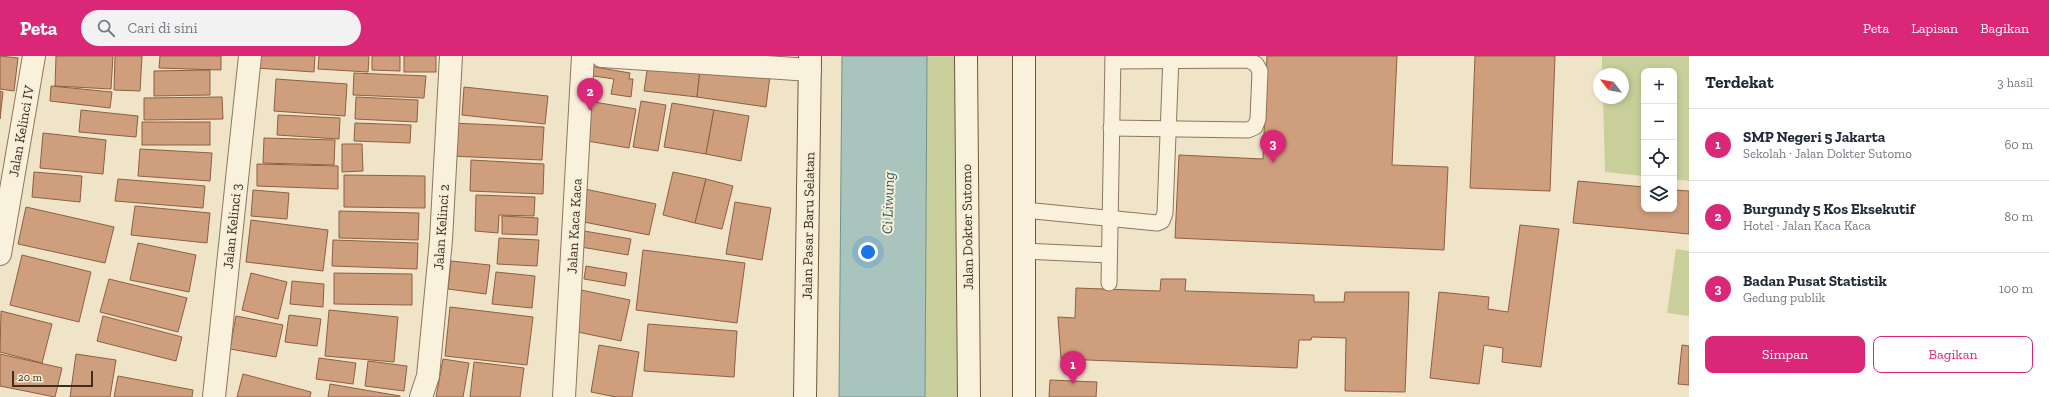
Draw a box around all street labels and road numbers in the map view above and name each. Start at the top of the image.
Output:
street label: Jalan Kelinci IV [5,83,38,178]
street label: Jalan Pasar Baru Selatan [799,152,818,300]
street label: Jalan Dokter Sutomo [958,164,977,290]
street label: Jalan Kaca Kaca [564,178,586,274]
street label: Jalan Kelinci 3 [220,182,245,270]
street label: Jalan Kelinci 2 [430,183,453,271]

